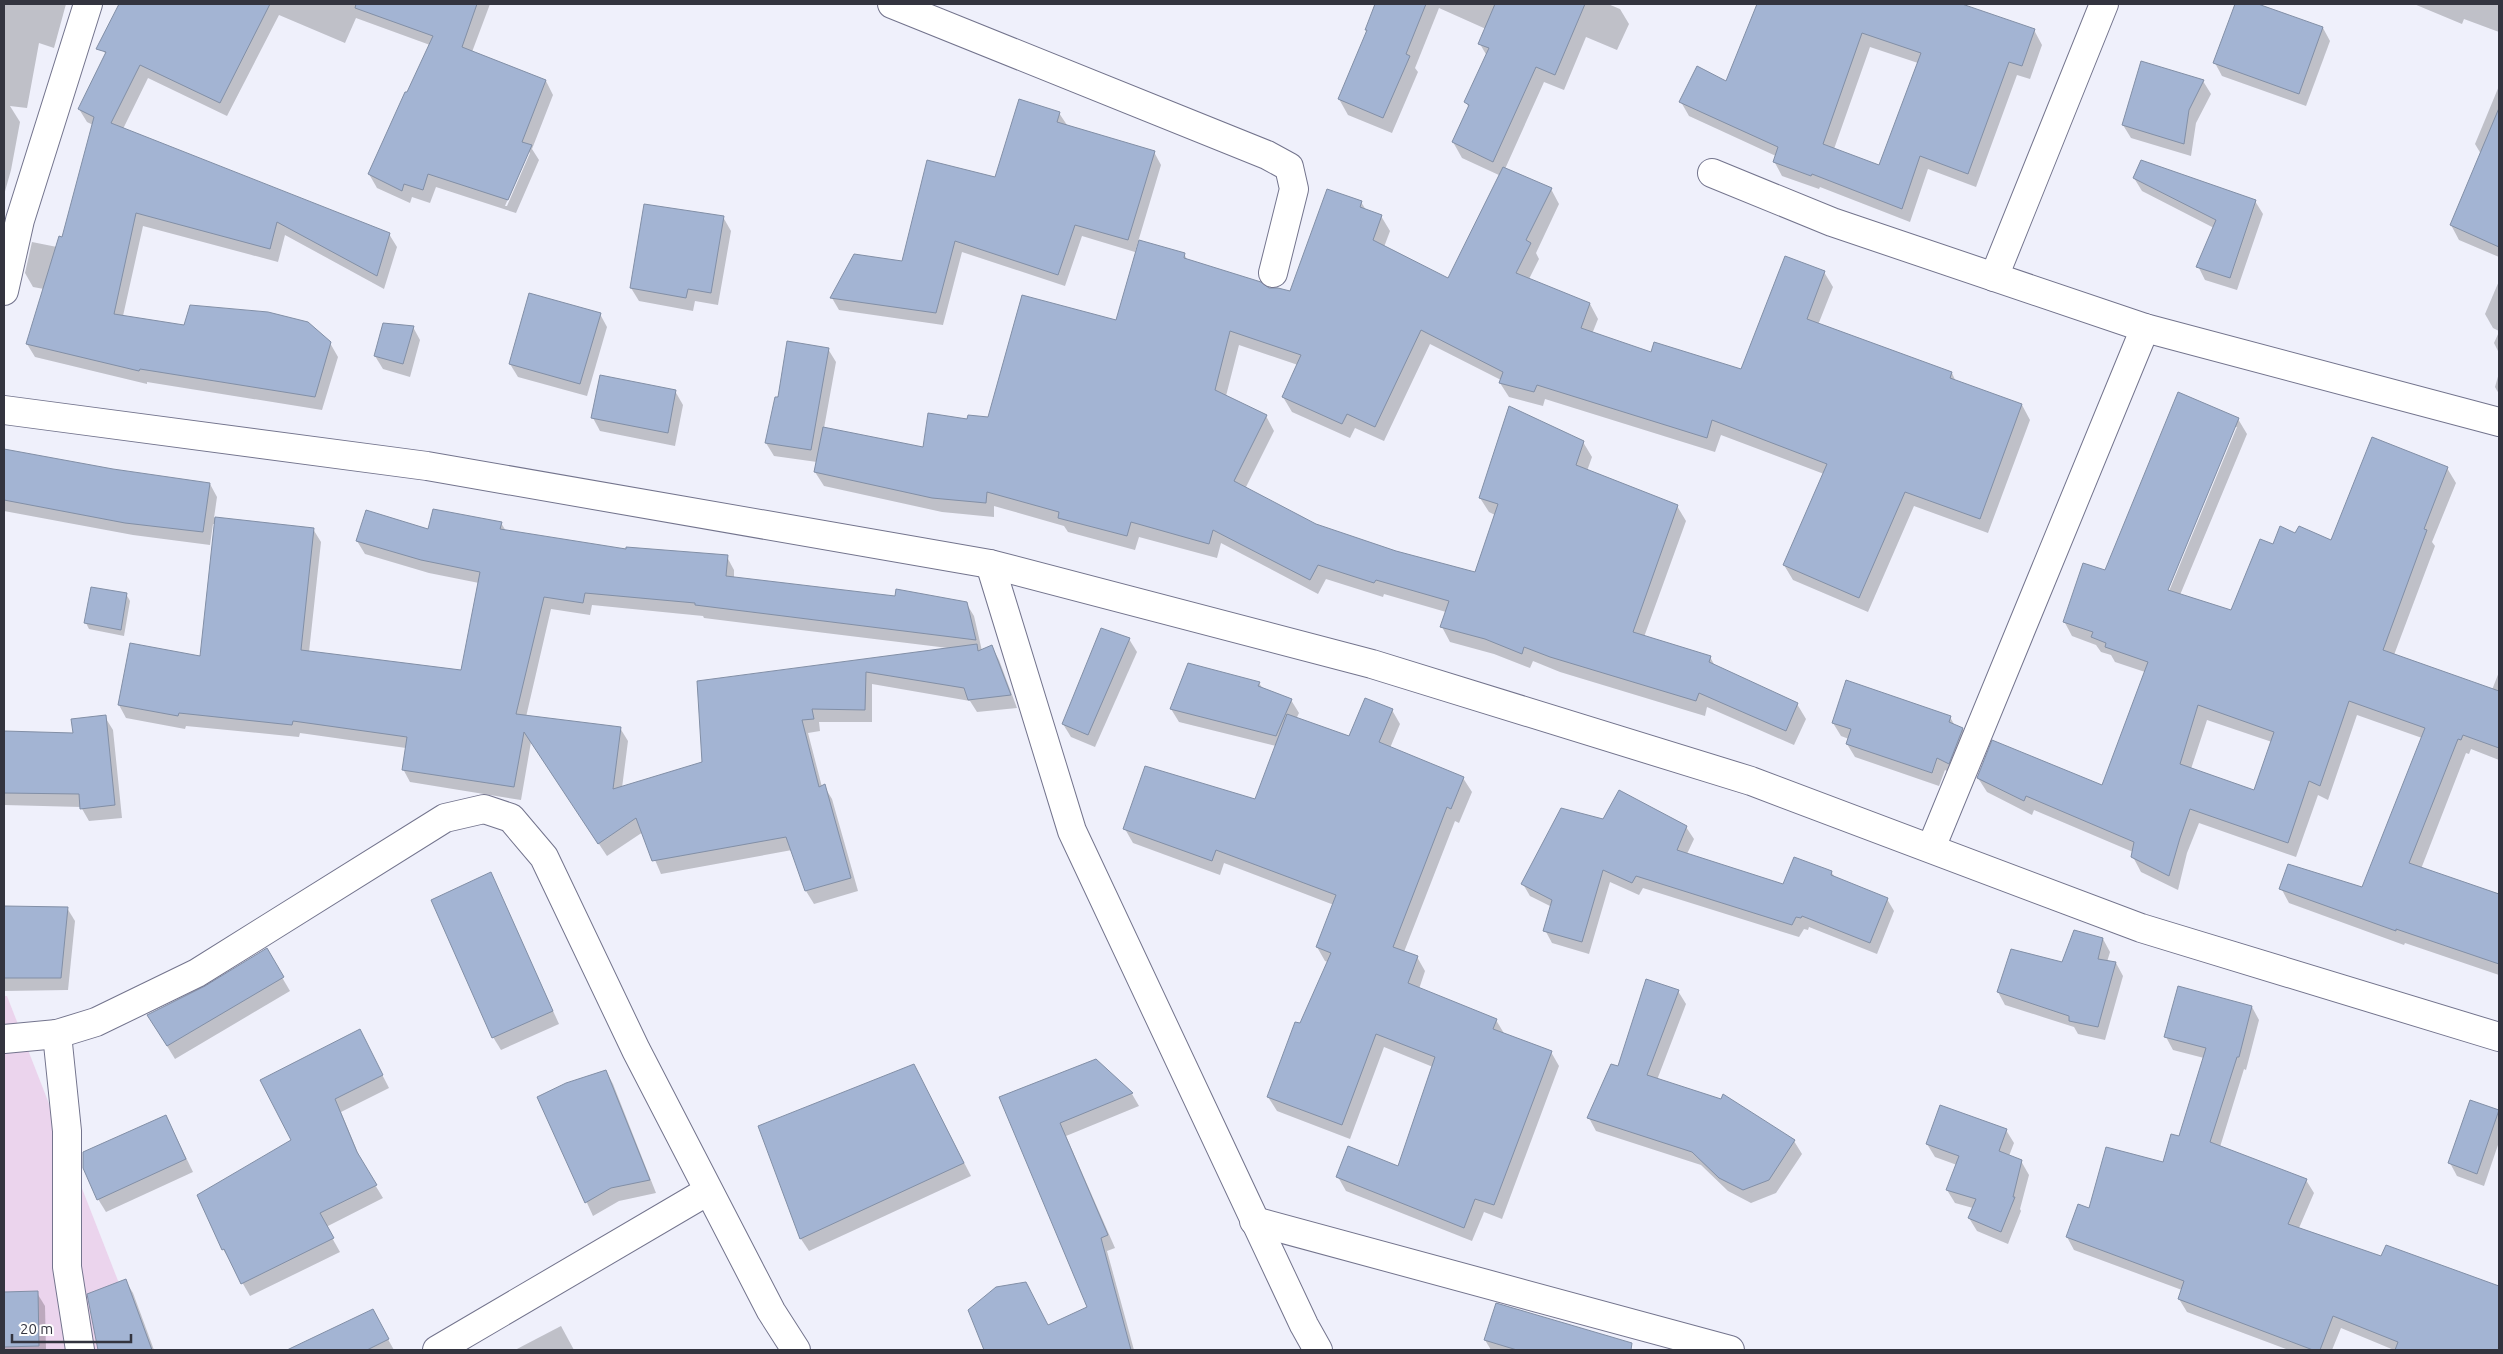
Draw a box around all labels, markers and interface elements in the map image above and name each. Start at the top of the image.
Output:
scale bar [12,1312,131,1344]
text: 20 m [20,1320,53,1337]

